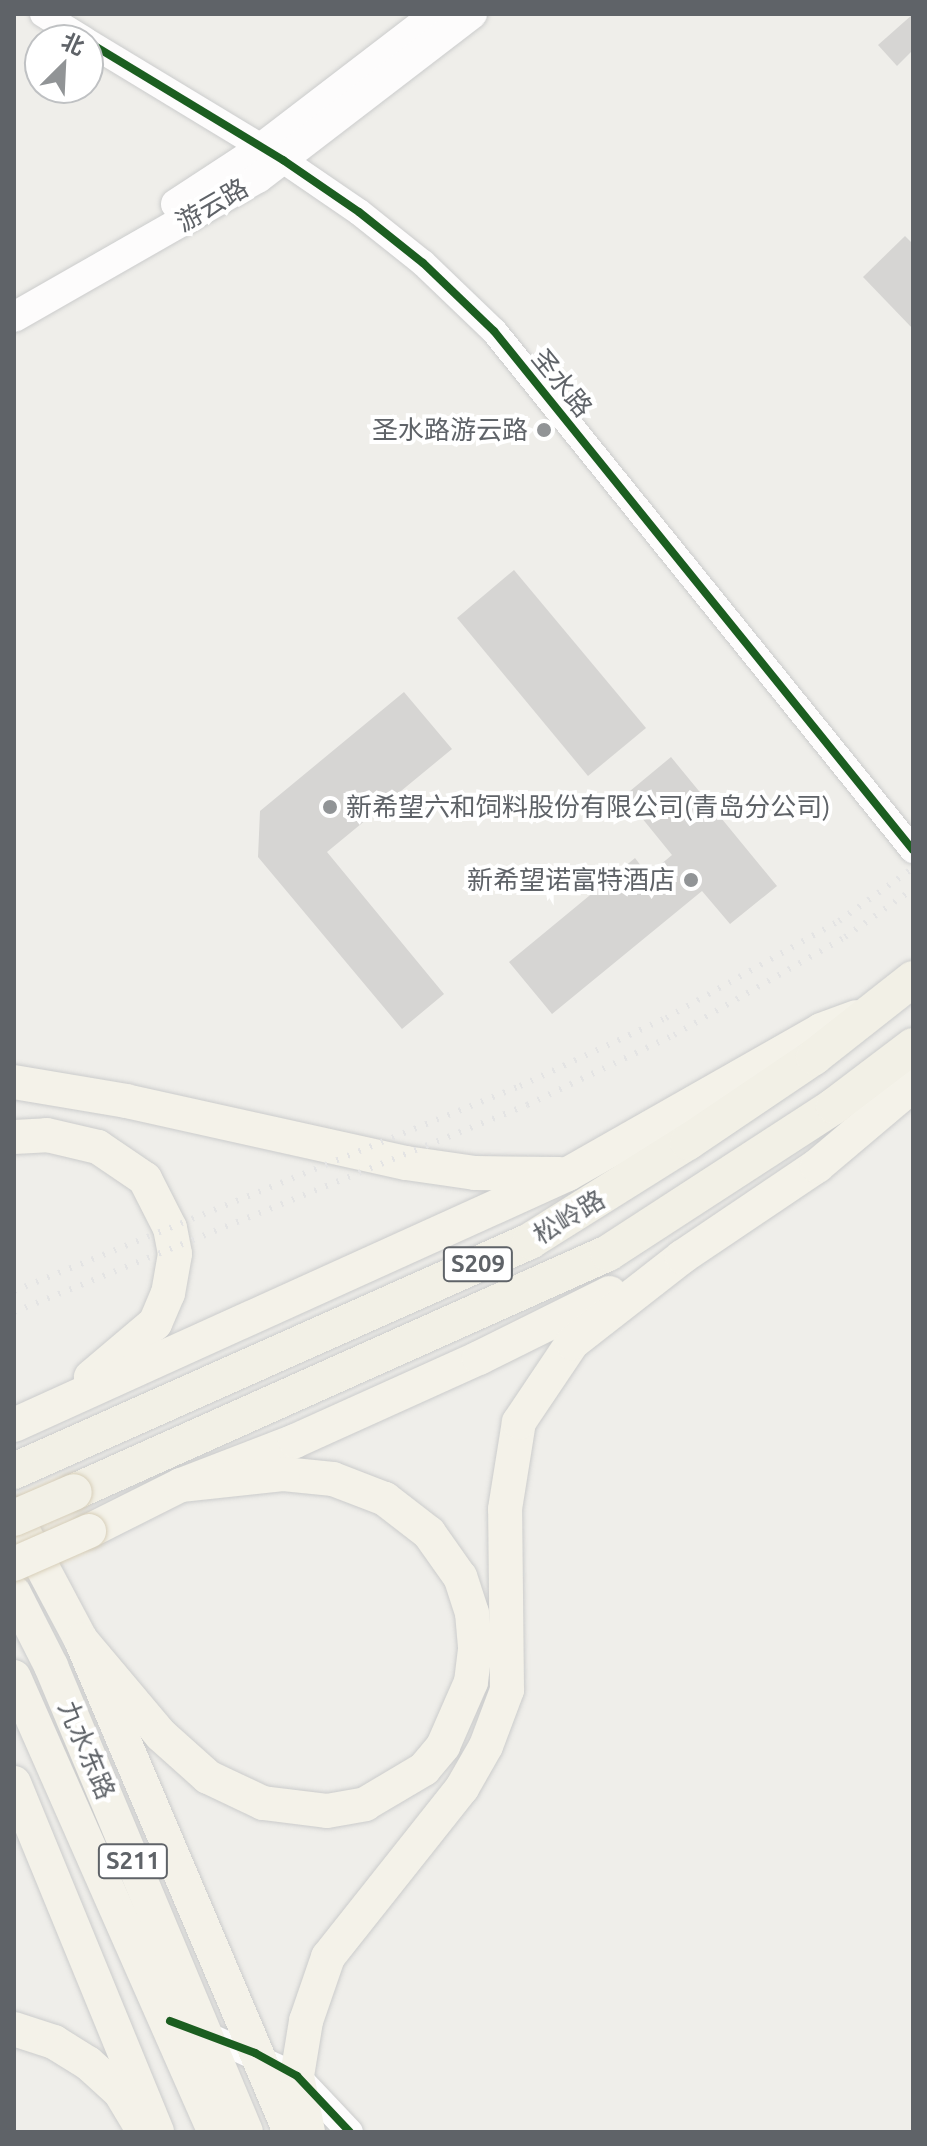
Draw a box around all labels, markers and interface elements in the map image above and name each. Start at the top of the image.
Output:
north arrow [24,24,104,104]
text: 北 [58,28,88,59]
street label: 游云路 [170,172,254,238]
street label: 圣水路 [525,343,599,423]
place label: 圣水路游云路 [372,414,528,446]
marker: 圣水路游云路 [535,421,553,439]
place label: 新希望六和饲料股份有限公司(青岛分公司) [346,791,830,823]
marker: 新希望六和饲料股份有限公司(青岛分公司) [321,798,339,816]
place label: 新希望诺富特酒店 [467,864,675,896]
marker: 新希望诺富特酒店 [682,871,700,889]
street label: 松岭路 [528,1184,610,1250]
road number: S209 [442,1244,514,1284]
street label: 九水东路 [52,1696,122,1804]
road number: S211 [97,1841,169,1881]

